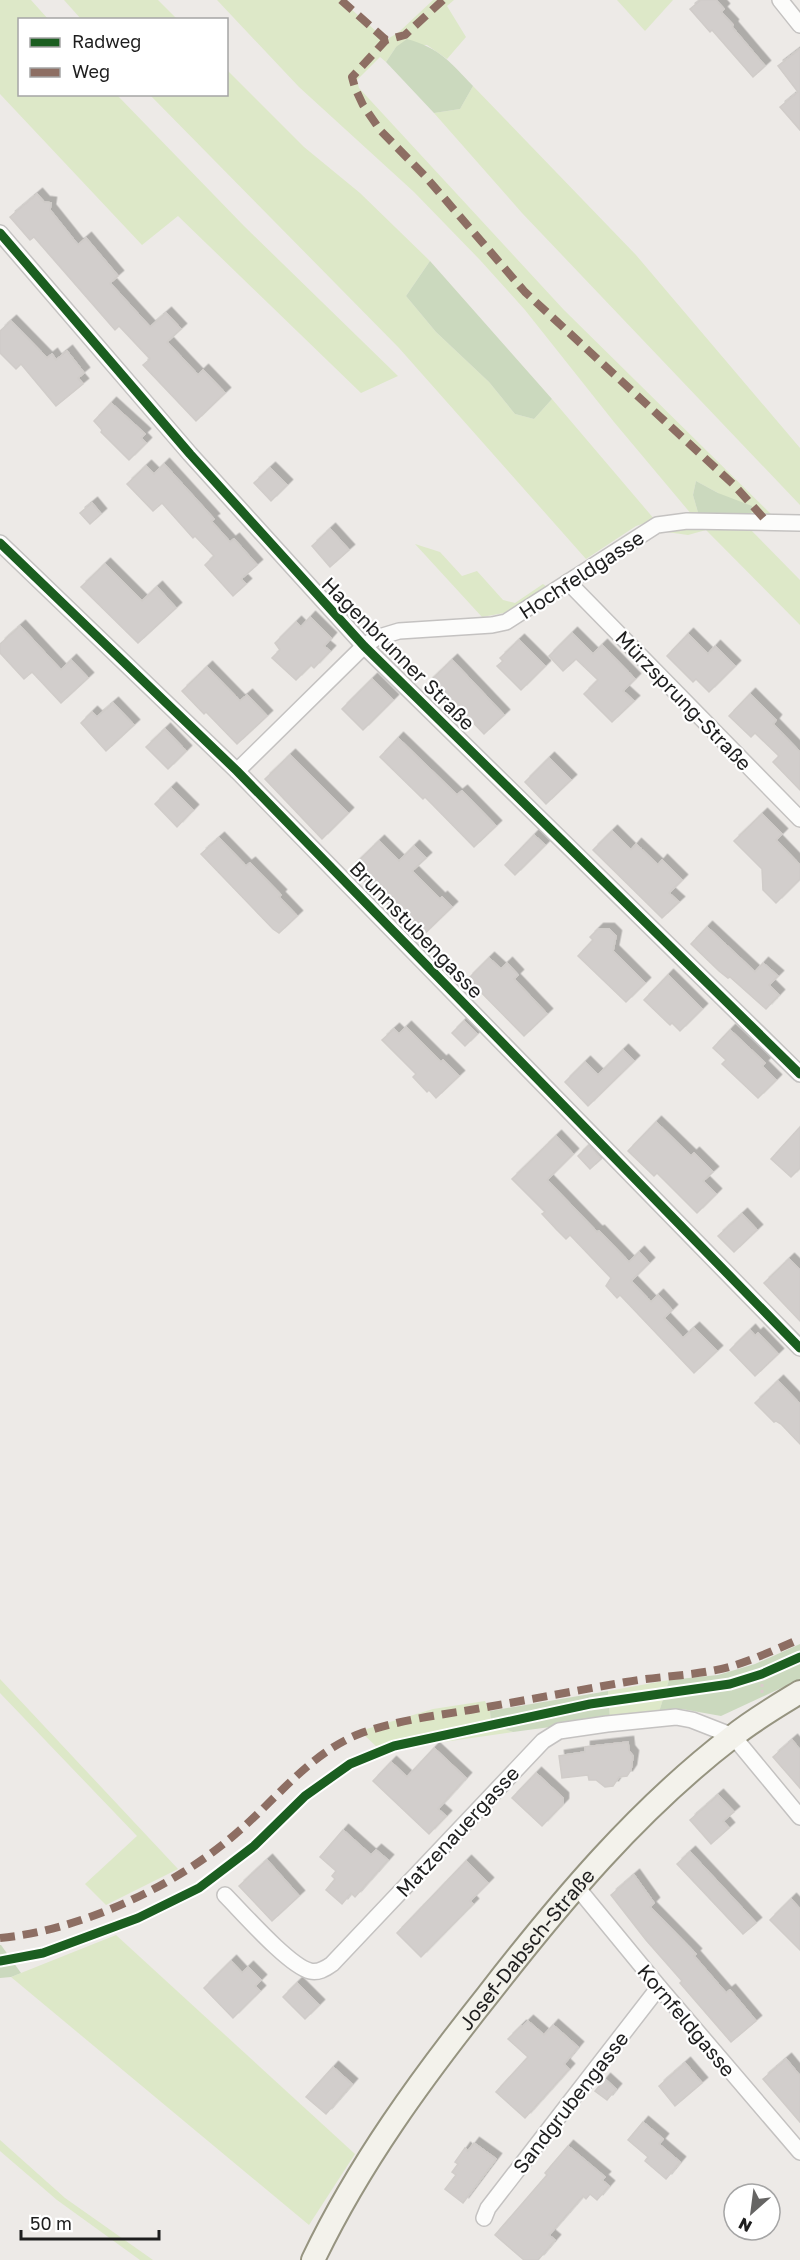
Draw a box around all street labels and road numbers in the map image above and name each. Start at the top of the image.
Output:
street label: Hochfeldgasse [514,525,648,623]
street label: Hagenbrunner Straße [318,572,480,734]
street label: Mürzsprung-Straße [611,625,757,775]
street label: Brunnstubengasse [345,855,489,1003]
street label: Matzenauergasse [390,1761,524,1901]
street label: Josef-Dabsch-Straße [453,1863,599,2035]
street label: Kornfeldgasse [633,1959,741,2081]
street label: Sandgrubengasse [507,2026,633,2178]

